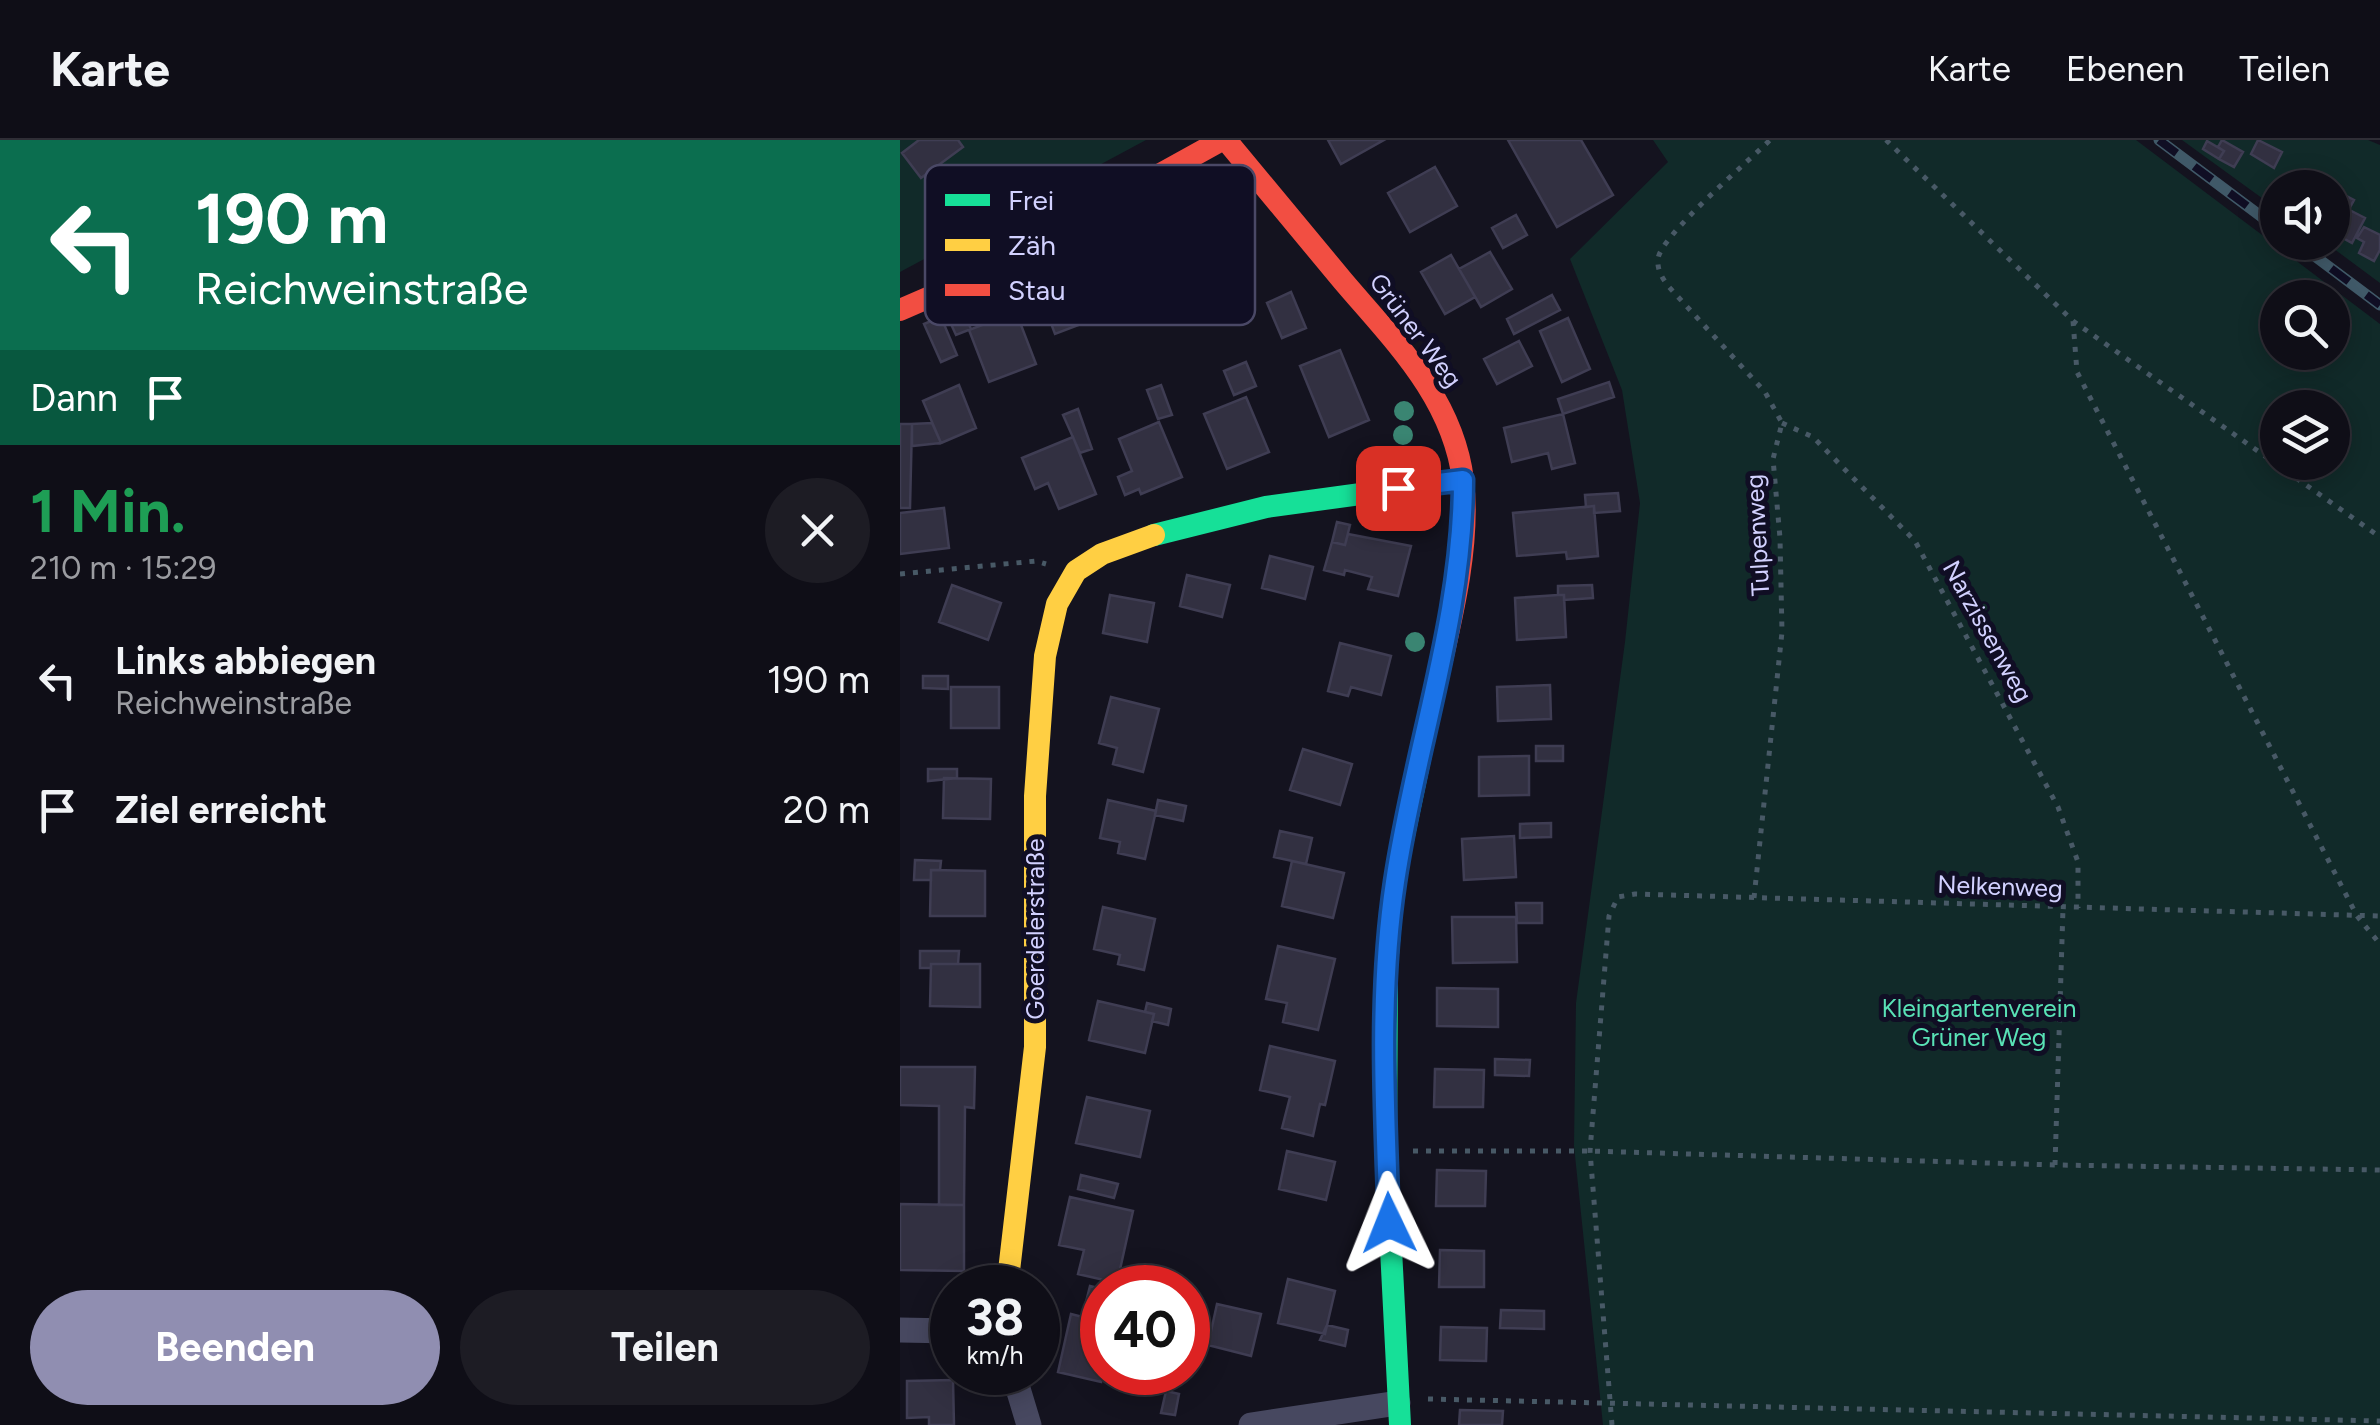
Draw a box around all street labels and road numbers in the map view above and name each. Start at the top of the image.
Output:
street label: Grüner Weg [1363,267,1469,393]
street label: Tulpenweg [1739,473,1775,597]
street label: Narzissenweg [1937,555,2039,707]
street label: Goerdelerstraße [1020,838,1050,1020]
street label: Nelkenweg [1937,869,2063,903]

